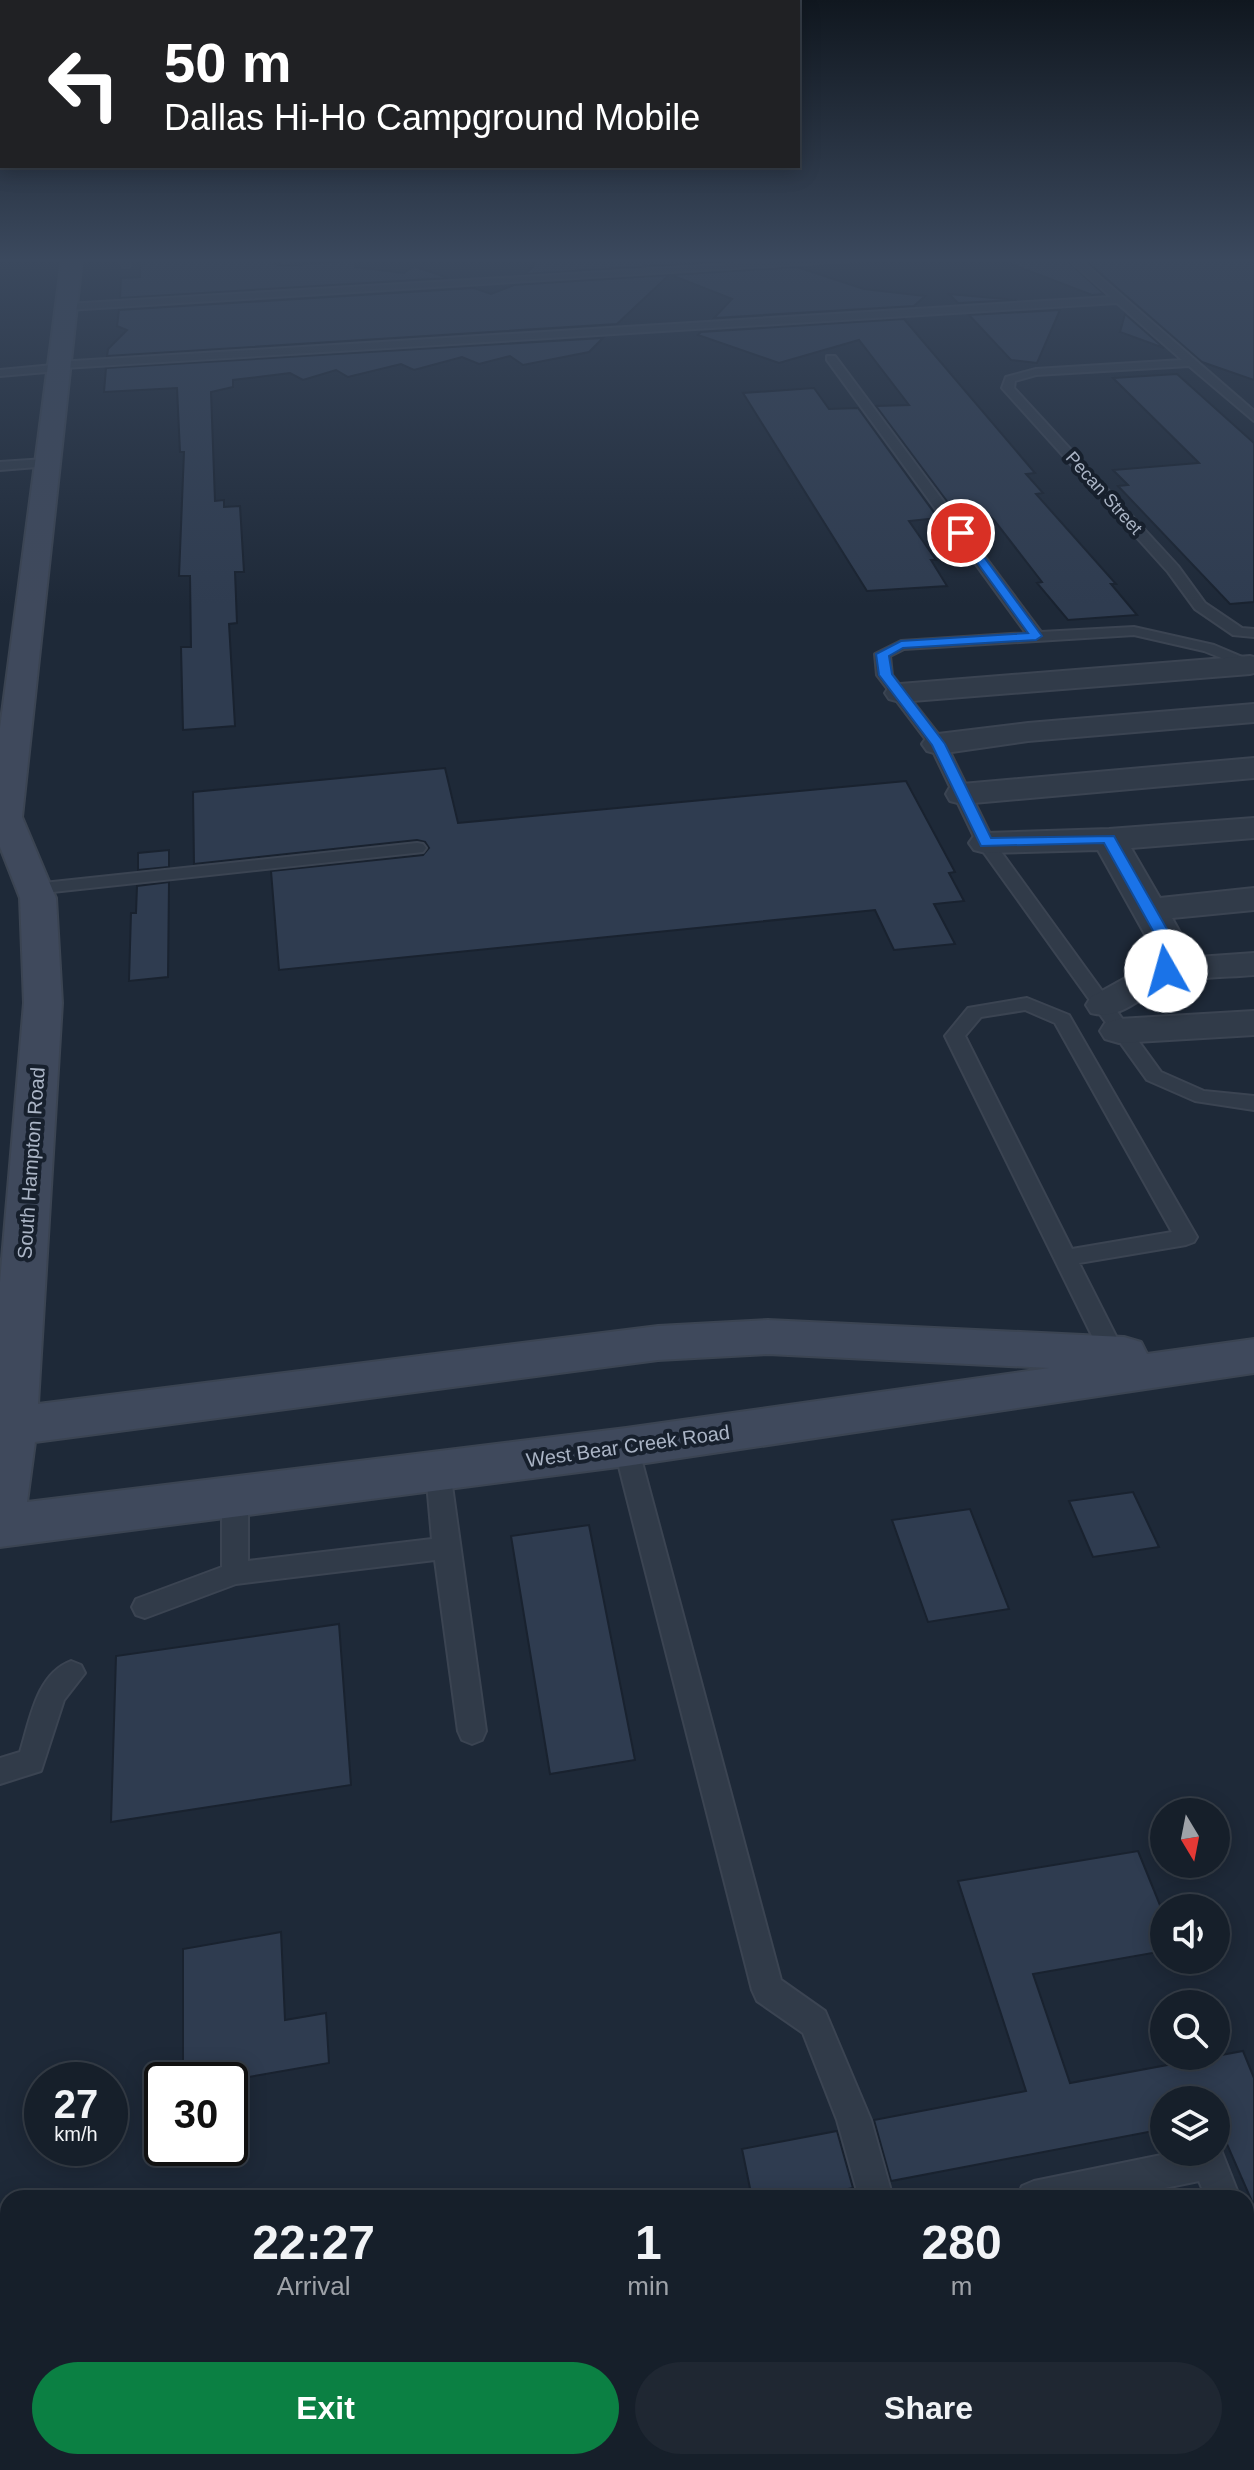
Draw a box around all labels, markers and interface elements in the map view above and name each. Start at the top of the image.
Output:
text: 50 m [164,31,292,94]
icon: left [32,32,136,136]
text: Dallas Hi-Ho Campground Mobile [164,97,700,138]
street label: Pecan Street [1062,448,1146,538]
pin [927,499,995,567]
icon: arrive [939,511,983,555]
position arrow [1124,929,1208,1013]
street label: South Hampton Road [13,1066,49,1260]
street label: West Bear Creek Road [525,1421,731,1471]
north arrow [1150,1798,1230,1878]
map controls [1150,1798,1230,2166]
button: sound [1150,1894,1230,1974]
button: search [1150,1990,1230,2070]
speed limit sign: 30 [144,2062,248,2166]
text: 27 [54,2082,98,2126]
button: layers [1150,2086,1230,2166]
text: km/h [54,2123,98,2145]
text: 22:27 [252,2216,375,2269]
text: 1 [635,2216,662,2269]
text: 280 [922,2216,1002,2269]
text: Arrival [277,2271,351,2301]
text: min [627,2271,669,2301]
text: m [951,2271,972,2301]
button: Exit [32,2362,619,2454]
button: Share [635,2362,1222,2454]

